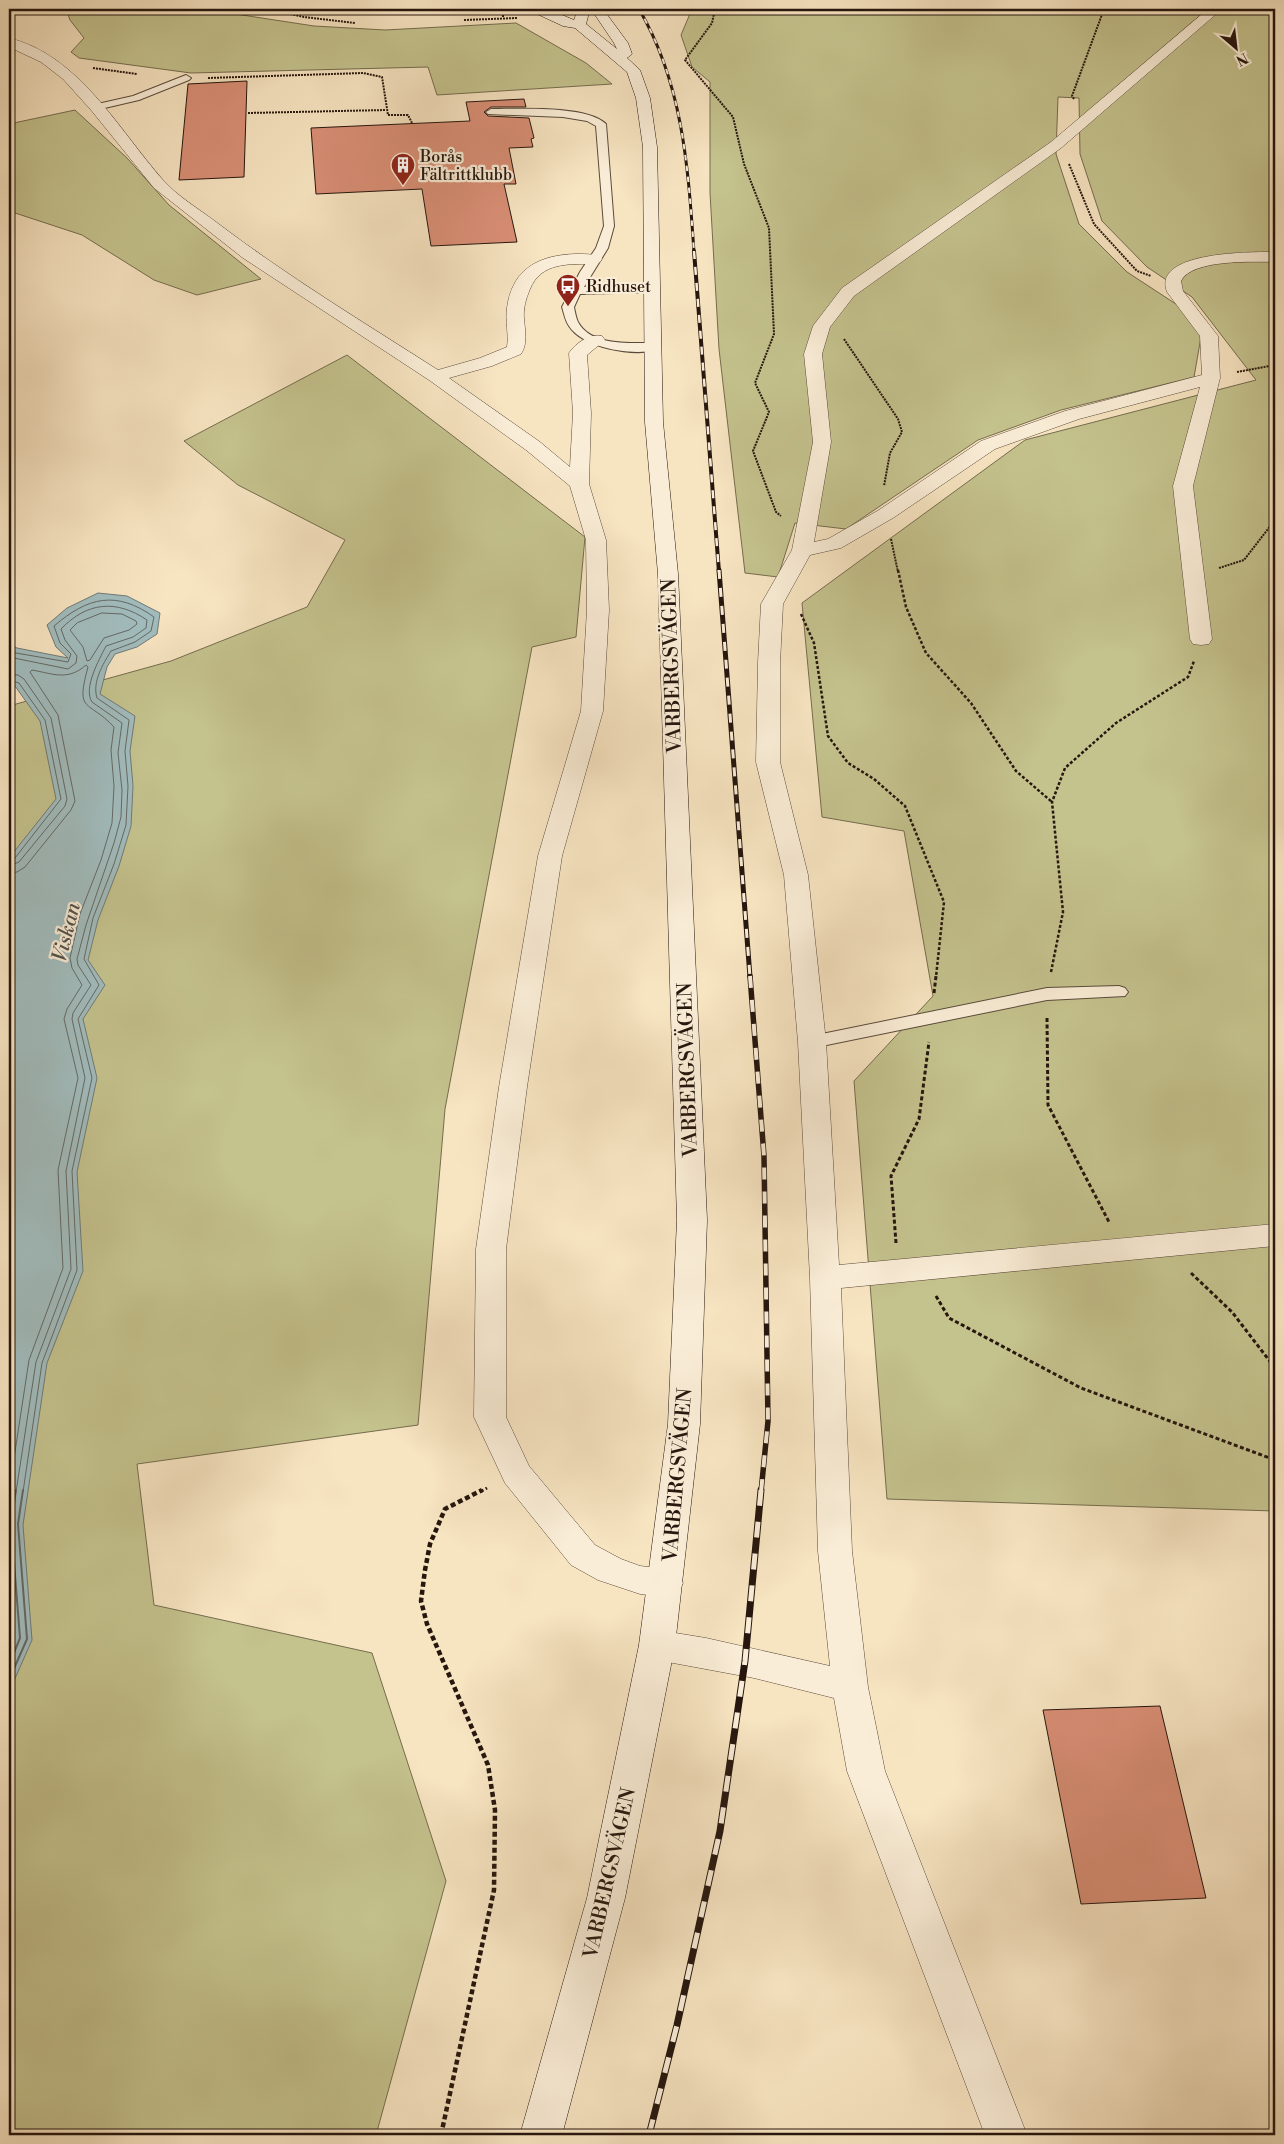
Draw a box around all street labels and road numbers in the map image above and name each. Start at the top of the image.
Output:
street label: VARBERGSVÄGEN [656,578,688,755]
street label: VARBERGSVÄGEN [672,982,704,1159]
street label: VARBERGSVÄGEN [657,1387,699,1564]
street label: VARBERGSVÄGEN [577,1785,642,1962]

